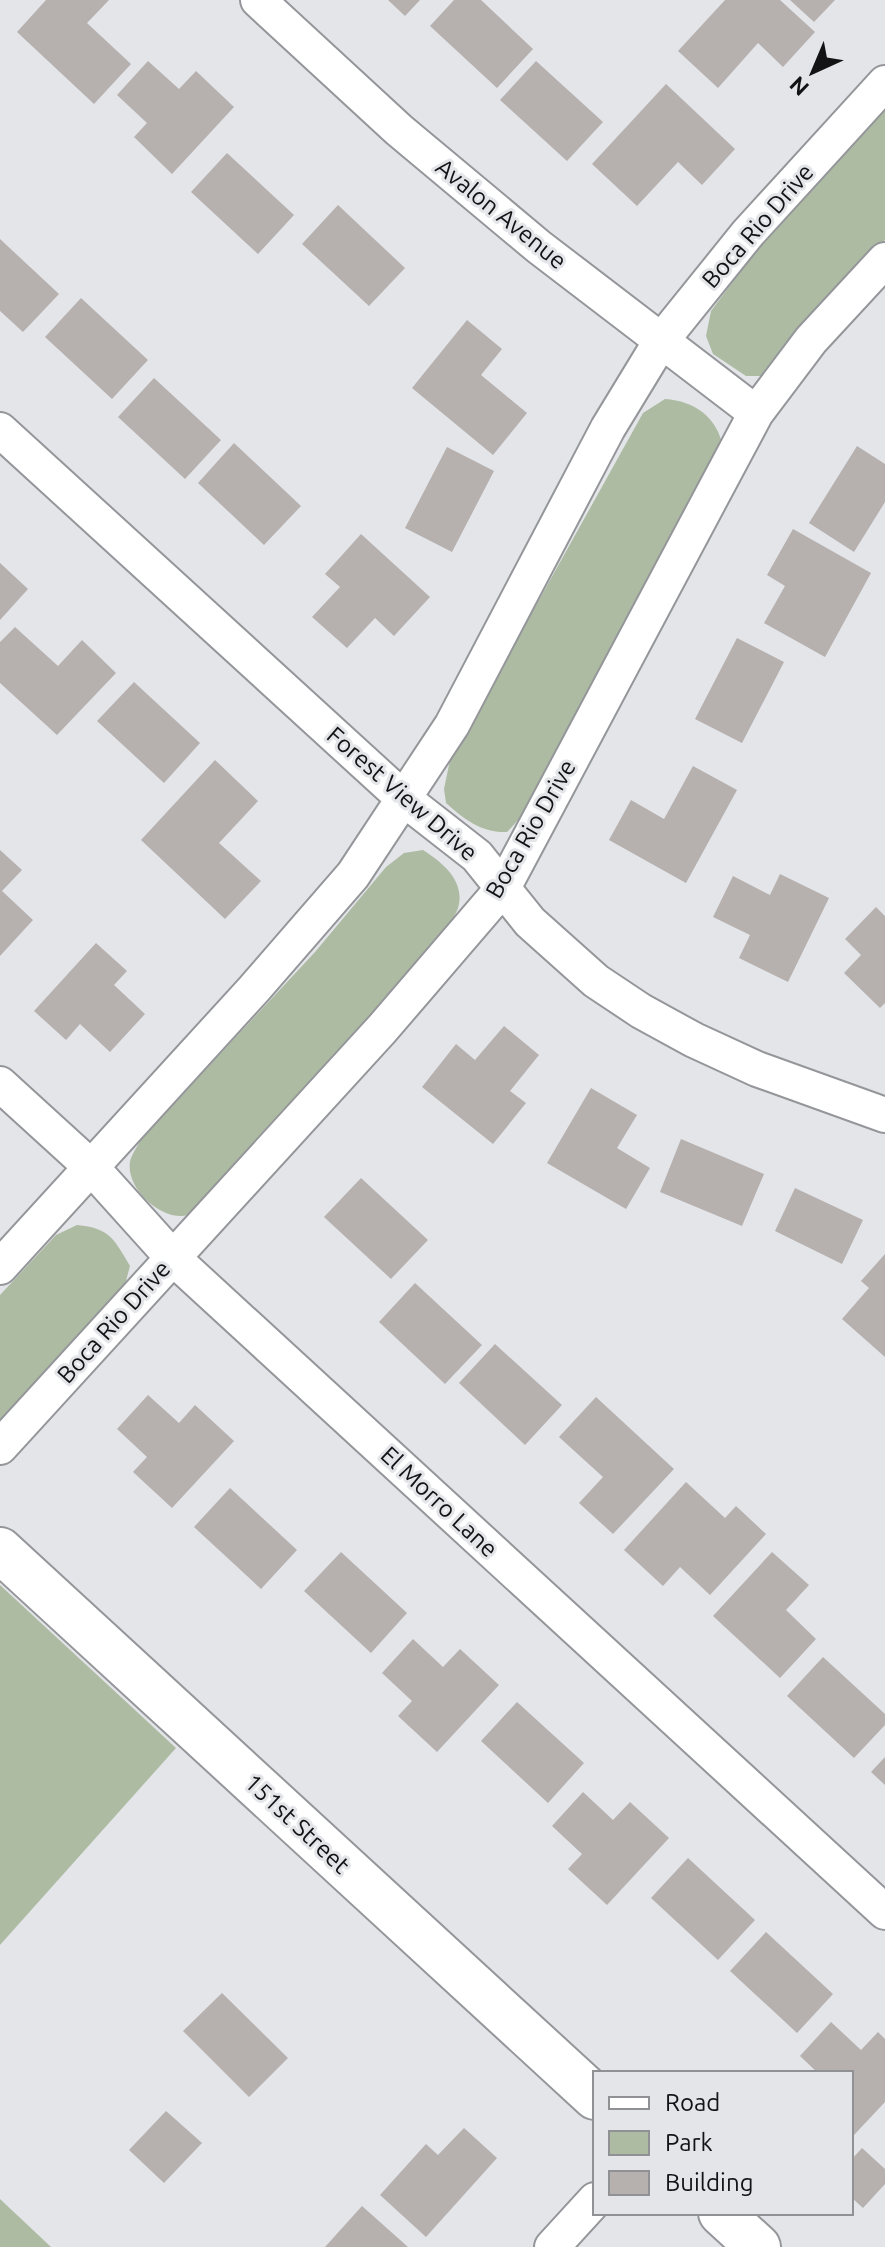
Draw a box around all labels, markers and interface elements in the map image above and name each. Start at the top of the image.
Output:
north arrow [773,32,853,112]
text: N [784,72,813,101]
street label: Avalon Avenue [431,153,572,274]
street label: Boca Rio Drive [696,158,819,293]
street label: Forest View Drive [322,721,483,866]
street label: Boca Rio Drive [480,755,581,903]
street label: Boca Rio Drive [52,1255,176,1388]
street label: El Morro Lane [376,1441,503,1562]
street label: 151st Street [240,1768,356,1879]
legend [593,2071,853,2215]
text: Road [665,2089,720,2116]
text: Park [665,2129,713,2156]
text: Building [665,2169,753,2196]

